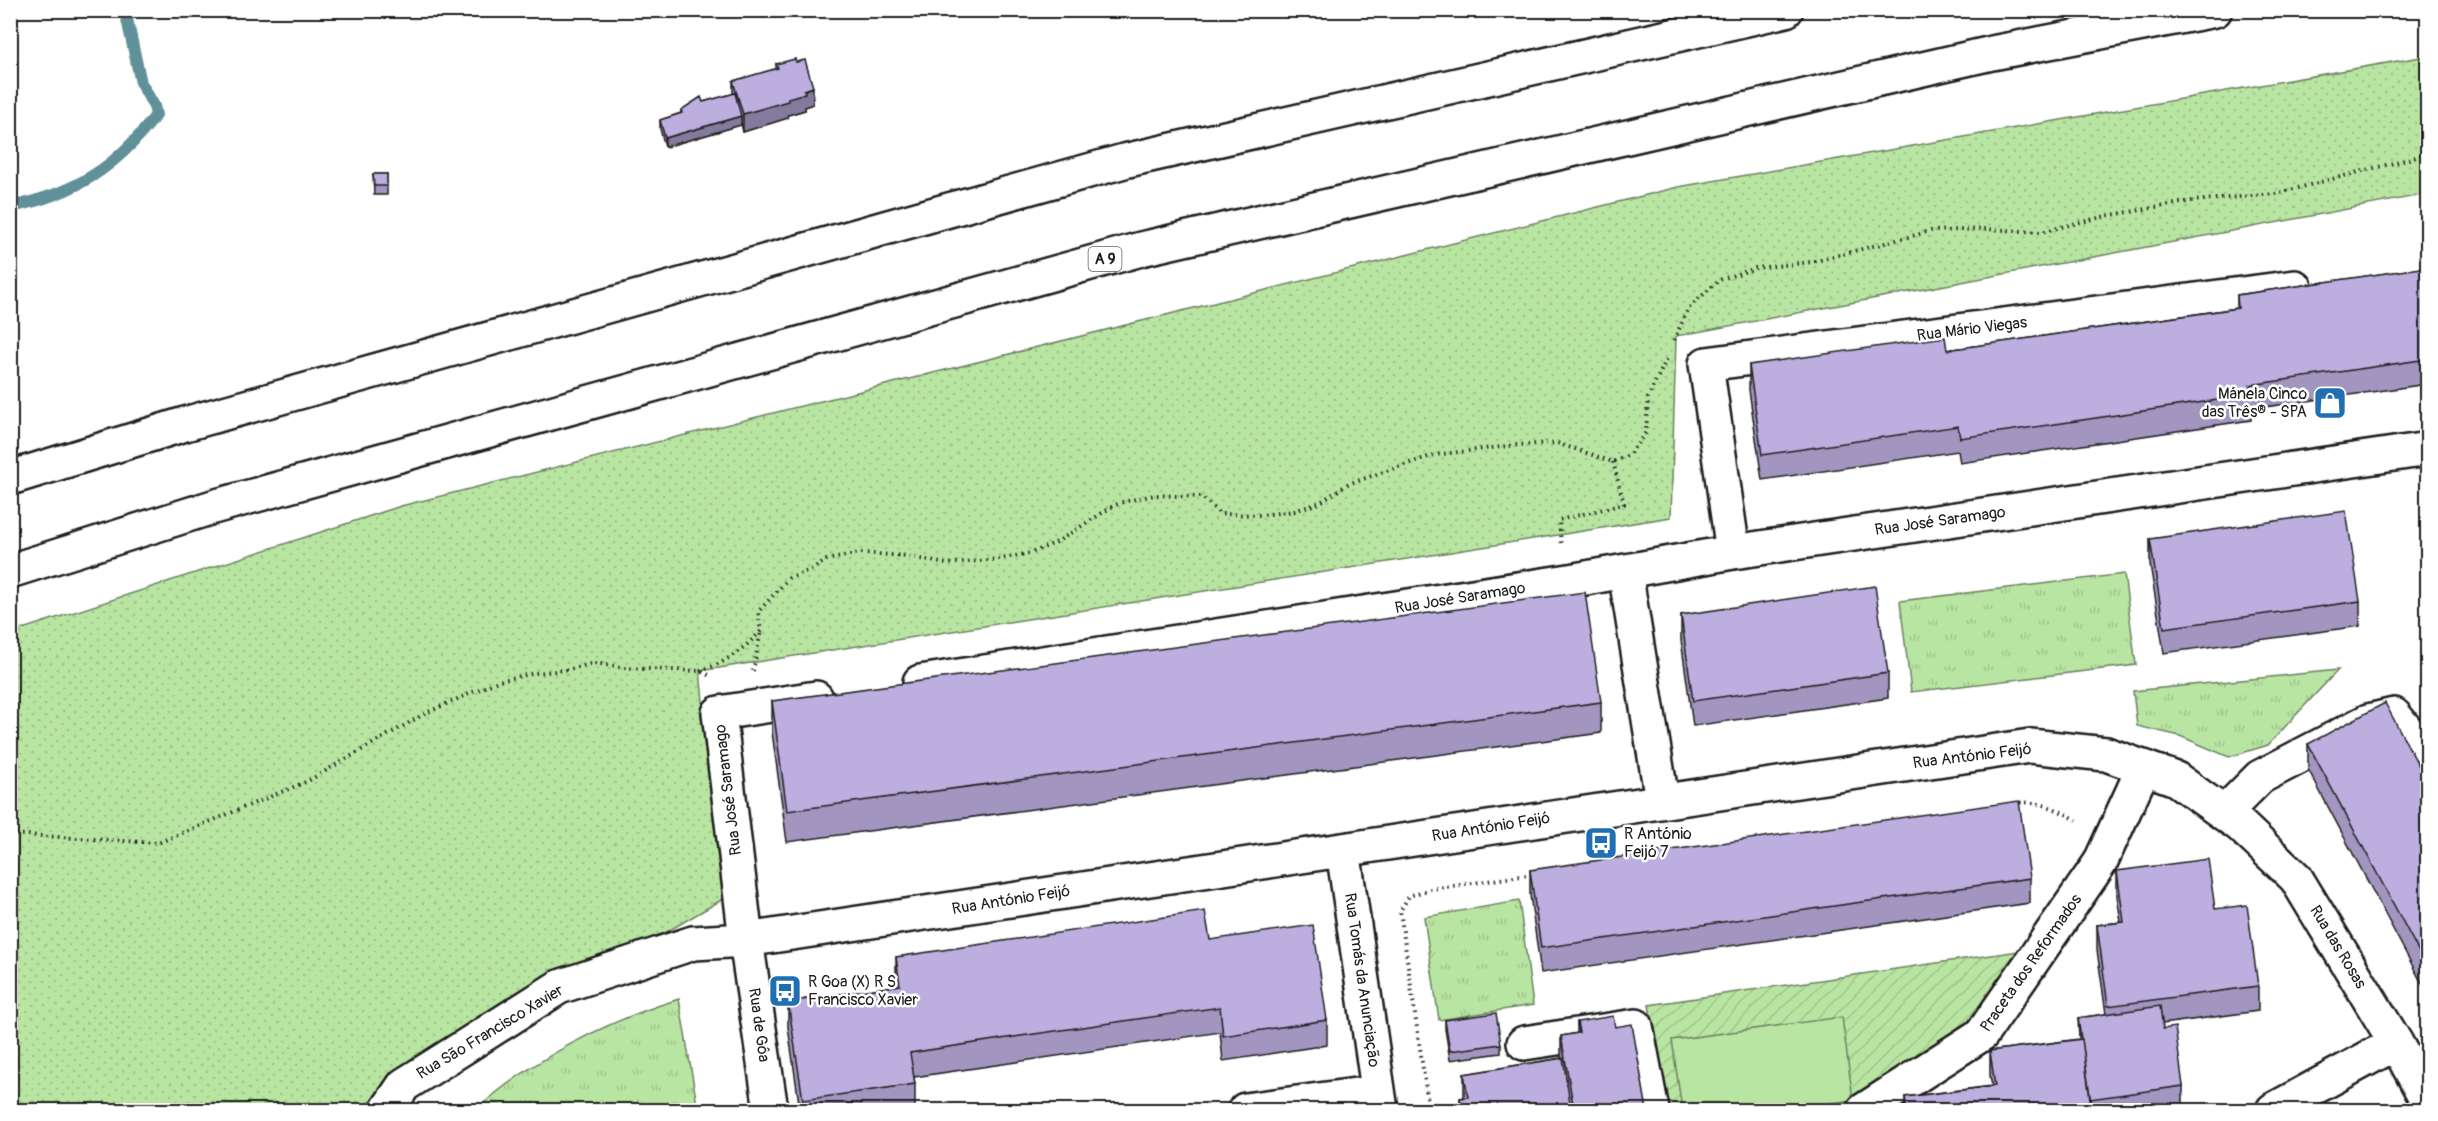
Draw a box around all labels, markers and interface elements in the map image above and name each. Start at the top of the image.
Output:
road number: A 9 [1088,247,1122,271]
street label: Rua Mário Viegas [1916,312,2028,346]
place label: Mánela Cinco das Três® - SPA [2202,384,2307,422]
shop icon: Mánela Cinco das Três® - SPA [2312,385,2348,421]
street label: Rua José Saramago [1873,502,2007,540]
street label: Rua José Saramago [1393,578,1527,618]
street label: Rua José Saramago [710,723,746,857]
street label: Rua António Feijó [1912,739,2033,773]
street label: Rua António Feijó [1431,808,1552,846]
place label: R António Feijó 7 [1624,824,1692,862]
bus stop icon: R António Feijó 7 [1583,825,1619,861]
street label: Rua António Feijó [951,881,1072,919]
street label: Praceta dos Reformados [1976,890,2086,1036]
street label: Rua Tomás da Anunciação [1340,892,1384,1069]
street label: Rua das Rosas [2305,902,2371,992]
place label: R Goa (X) R S Francisco Xavier [808,972,918,1010]
bus stop icon: R Goa (X) R S Francisco Xavier [767,973,803,1009]
street label: Rua São Francisco Xavier [413,980,567,1084]
street label: Rua de Gôa [744,987,774,1063]

